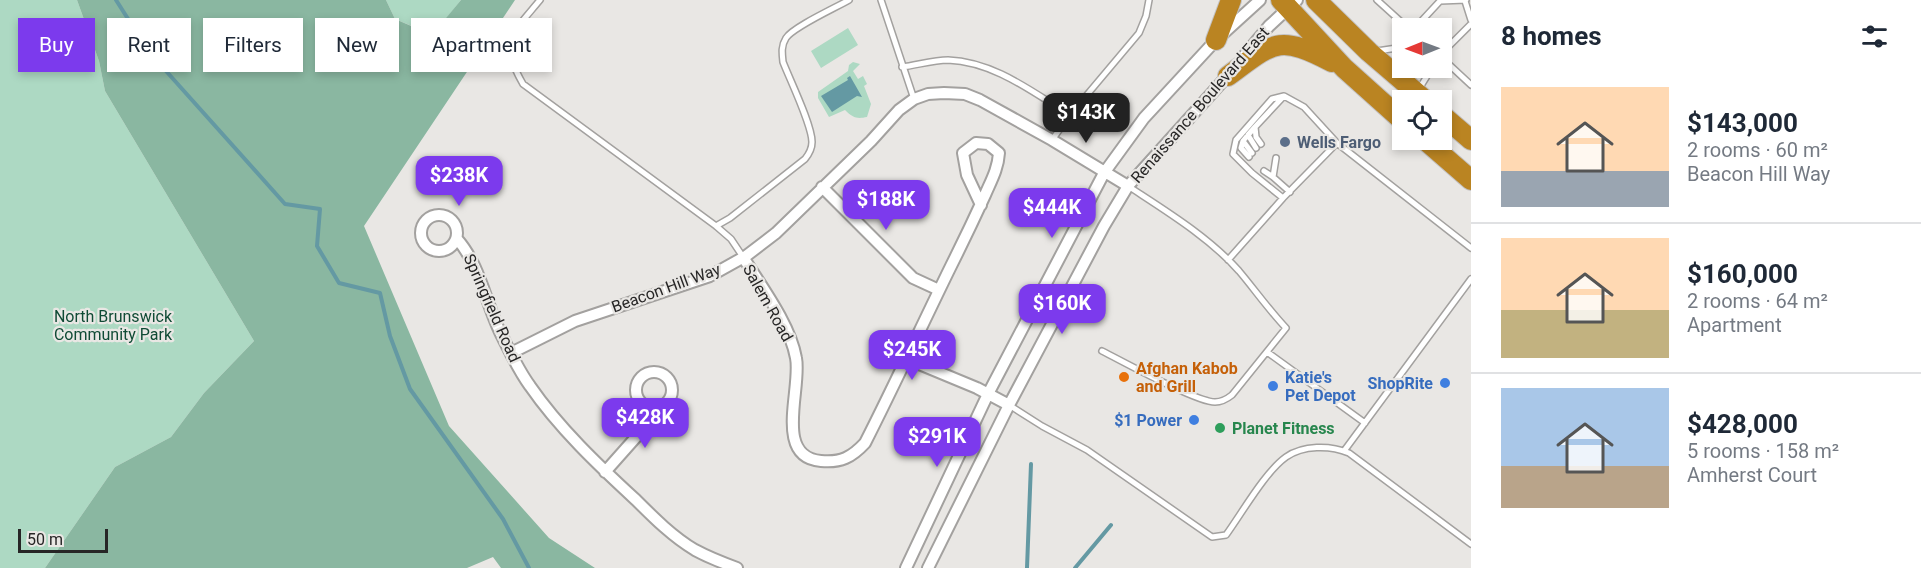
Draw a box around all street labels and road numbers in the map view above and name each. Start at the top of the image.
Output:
street label: Renaissance Boulevard East [1127,23,1273,187]
street label: Springfield Road [460,251,524,365]
street label: Beacon Hill Way [609,259,724,317]
street label: Salem Road [739,261,797,345]

